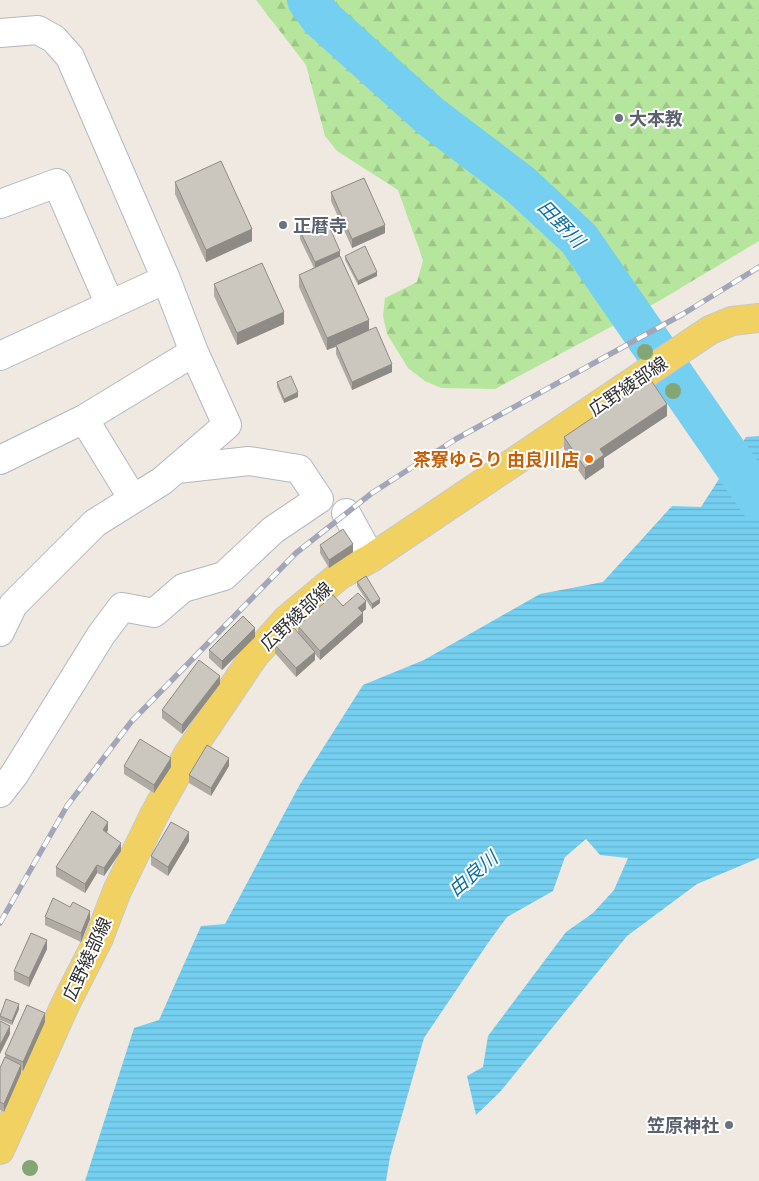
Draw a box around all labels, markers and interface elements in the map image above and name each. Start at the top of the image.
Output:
place label: 大本教 [629,108,683,129]
marker: 大本教 [613,112,625,124]
water label: 田野川 [533,196,590,254]
place label: 正暦寺 [293,215,347,236]
marker: 正暦寺 [277,219,289,231]
street label: 広野綾部線 [585,352,671,420]
place label: 茶寮ゆらり 由良川店 [413,449,579,470]
marker: 茶寮ゆらり 由良川店 [583,453,595,465]
street label: 広野綾部線 [256,578,336,654]
water label: 由良川 [444,846,504,901]
street label: 広野綾部線 [58,914,116,1004]
place label: 笠原神社 [647,1115,719,1136]
marker: 笠原神社 [723,1119,735,1131]

